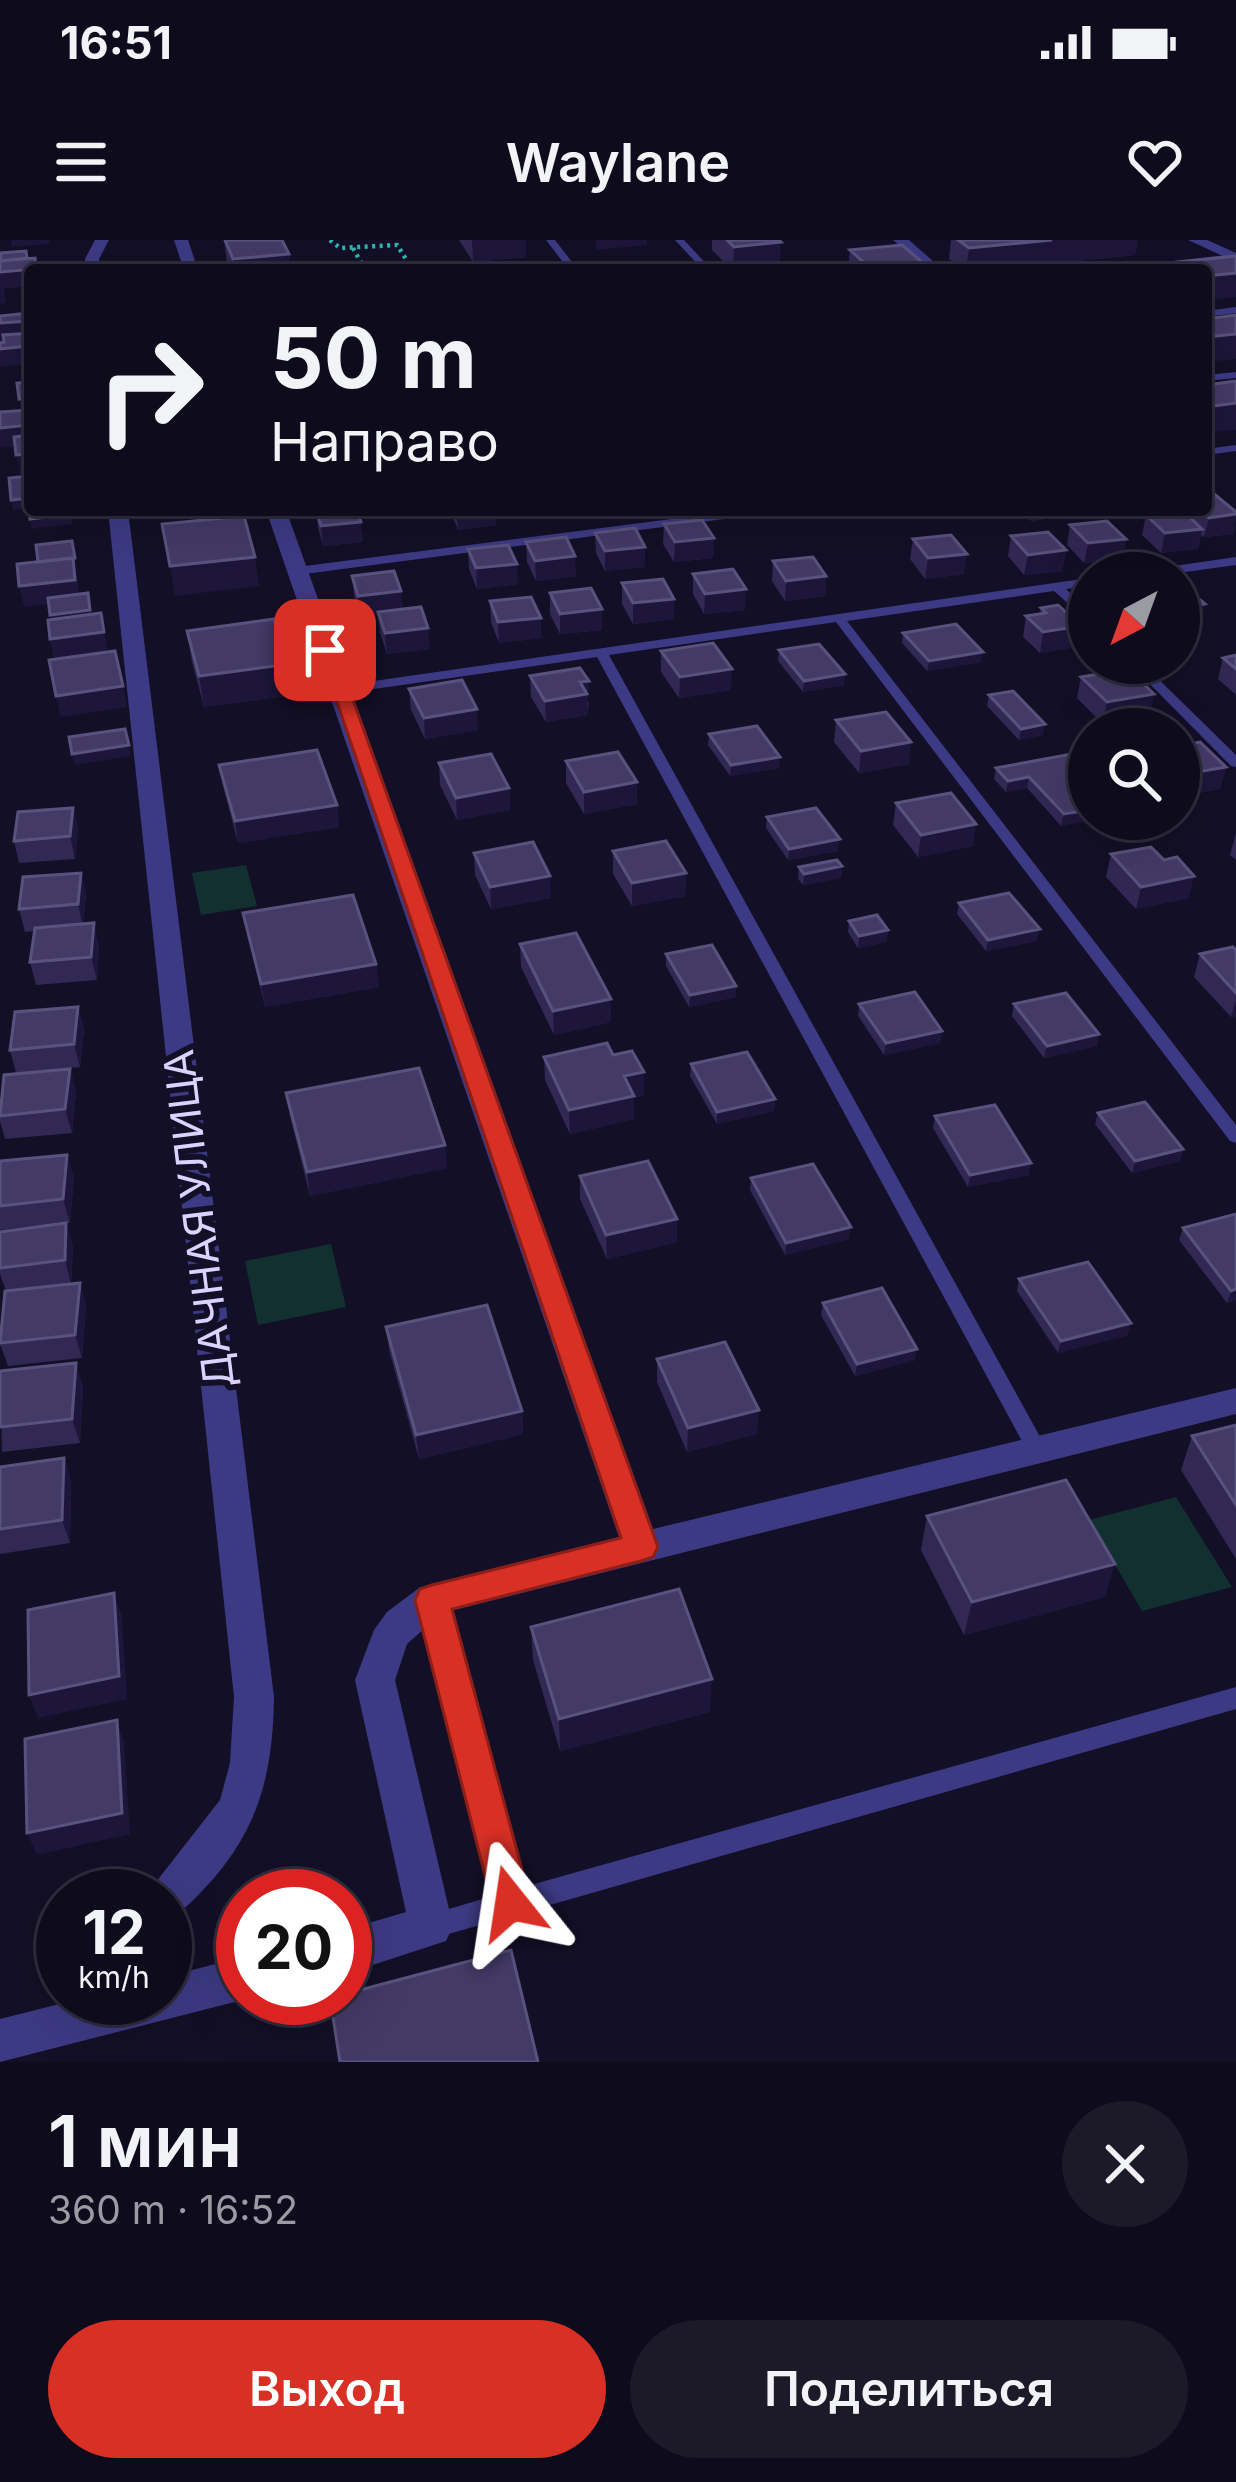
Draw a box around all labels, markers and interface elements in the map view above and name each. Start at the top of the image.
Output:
text: 16:51 [60,15,172,70]
icon: menu [48,129,114,195]
icon: heart [1122,129,1188,195]
text: Waylane [506,130,730,195]
text: 50 m [270,307,477,408]
icon: right [72,312,228,468]
text: Направо [270,409,499,474]
north arrow [1068,552,1200,684]
map controls [1068,552,1200,840]
pin [274,599,376,701]
icon: arrive [292,617,358,683]
button: search [1068,708,1200,840]
street label: ДАЧНАЯ УЛИЦА [152,1047,244,1391]
position arrow [448,1840,574,1966]
speed limit sign: 20 [216,1869,372,2025]
text: 12 [82,1896,146,1968]
text: km/h [78,1959,150,1995]
text: 1 мин [48,2097,242,2184]
button: close [1062,2101,1188,2227]
text: 360 m · 16:52 [48,2186,298,2233]
button: Выход [48,2320,606,2458]
button: Поделиться [630,2320,1188,2458]

